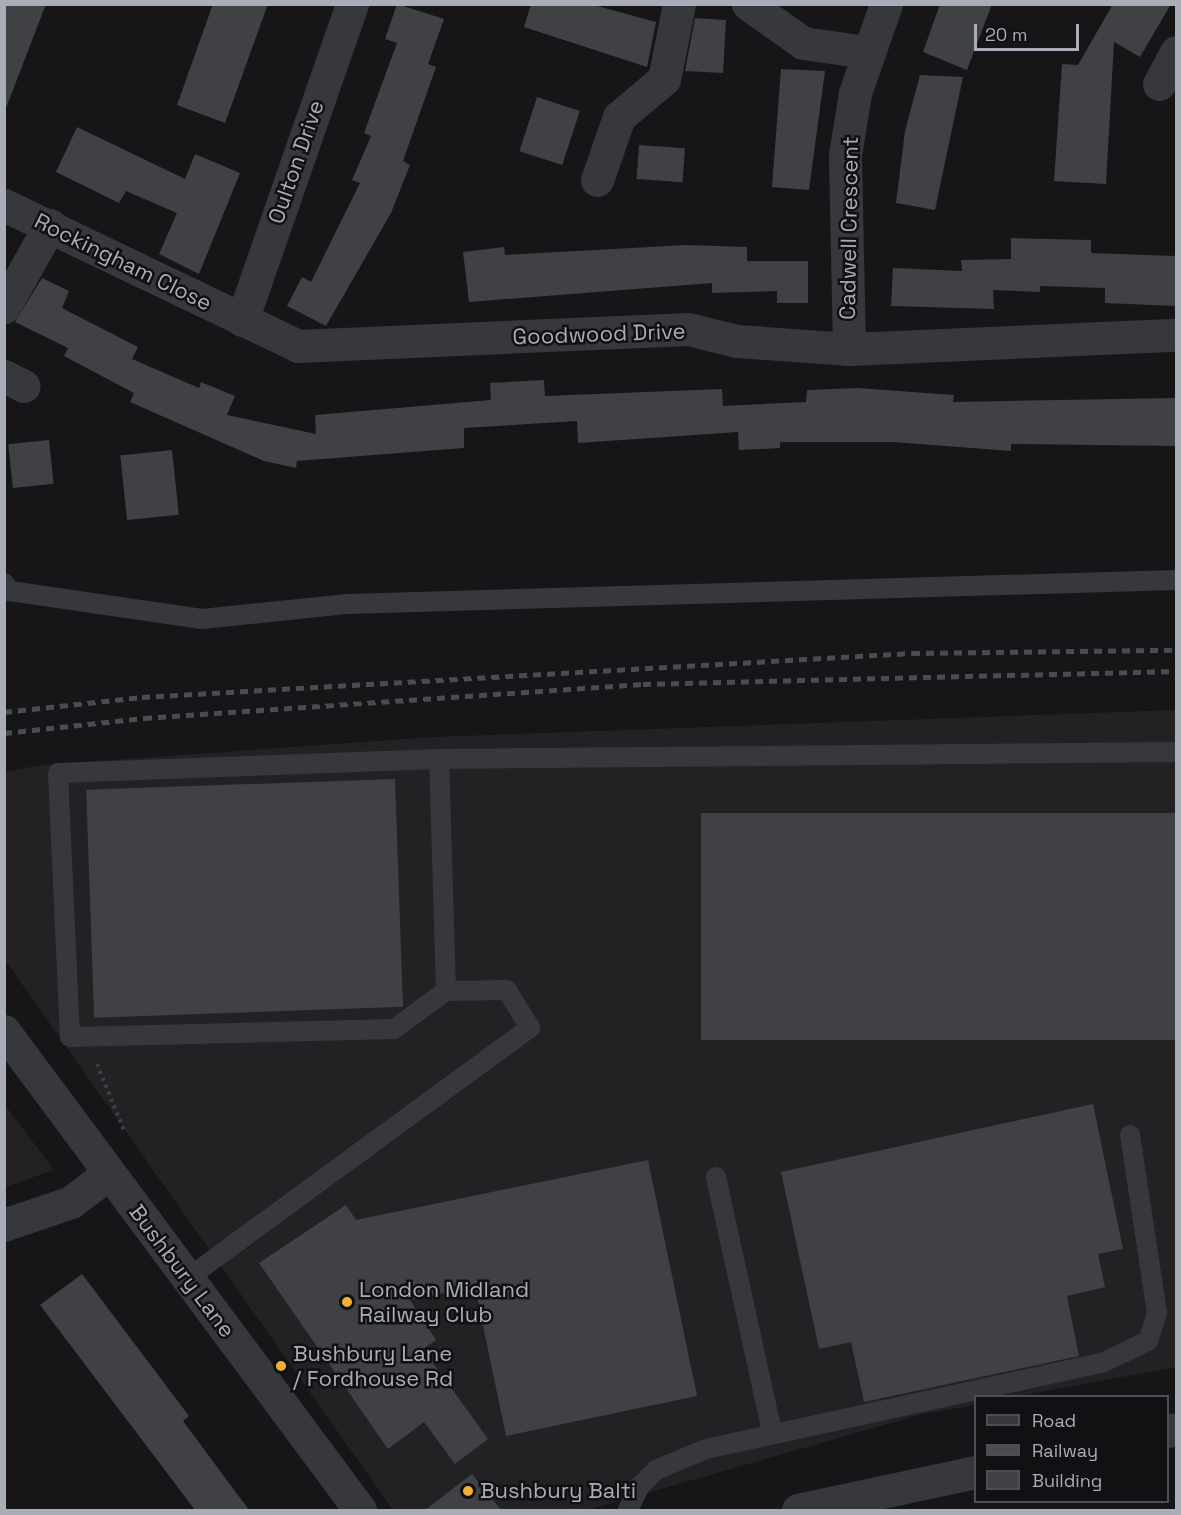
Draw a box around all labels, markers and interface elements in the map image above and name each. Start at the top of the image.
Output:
scale bar [977,12,1082,50]
text: 20 m [985,23,1028,46]
street label: Oulton Drive [263,97,329,227]
street label: Cadwell Crescent [834,136,864,320]
street label: Rockingham Close [30,208,216,316]
street label: Goodwood Drive [512,318,686,350]
street label: Bushbury Lane [124,1199,240,1343]
place label: London Midland Railway Club [359,1276,529,1328]
marker: London Midland Railway Club [340,1295,354,1309]
place label: Bushbury Lane / Fordhouse Rd [293,1340,453,1392]
marker: Bushbury Lane / Fordhouse Rd [274,1359,288,1373]
legend [974,1395,1169,1503]
text: Road [1032,1409,1076,1432]
text: Railway [1032,1439,1098,1462]
text: Building [1032,1469,1102,1492]
place label: Bushbury Balti [480,1478,636,1504]
marker: Bushbury Balti [461,1484,475,1498]

